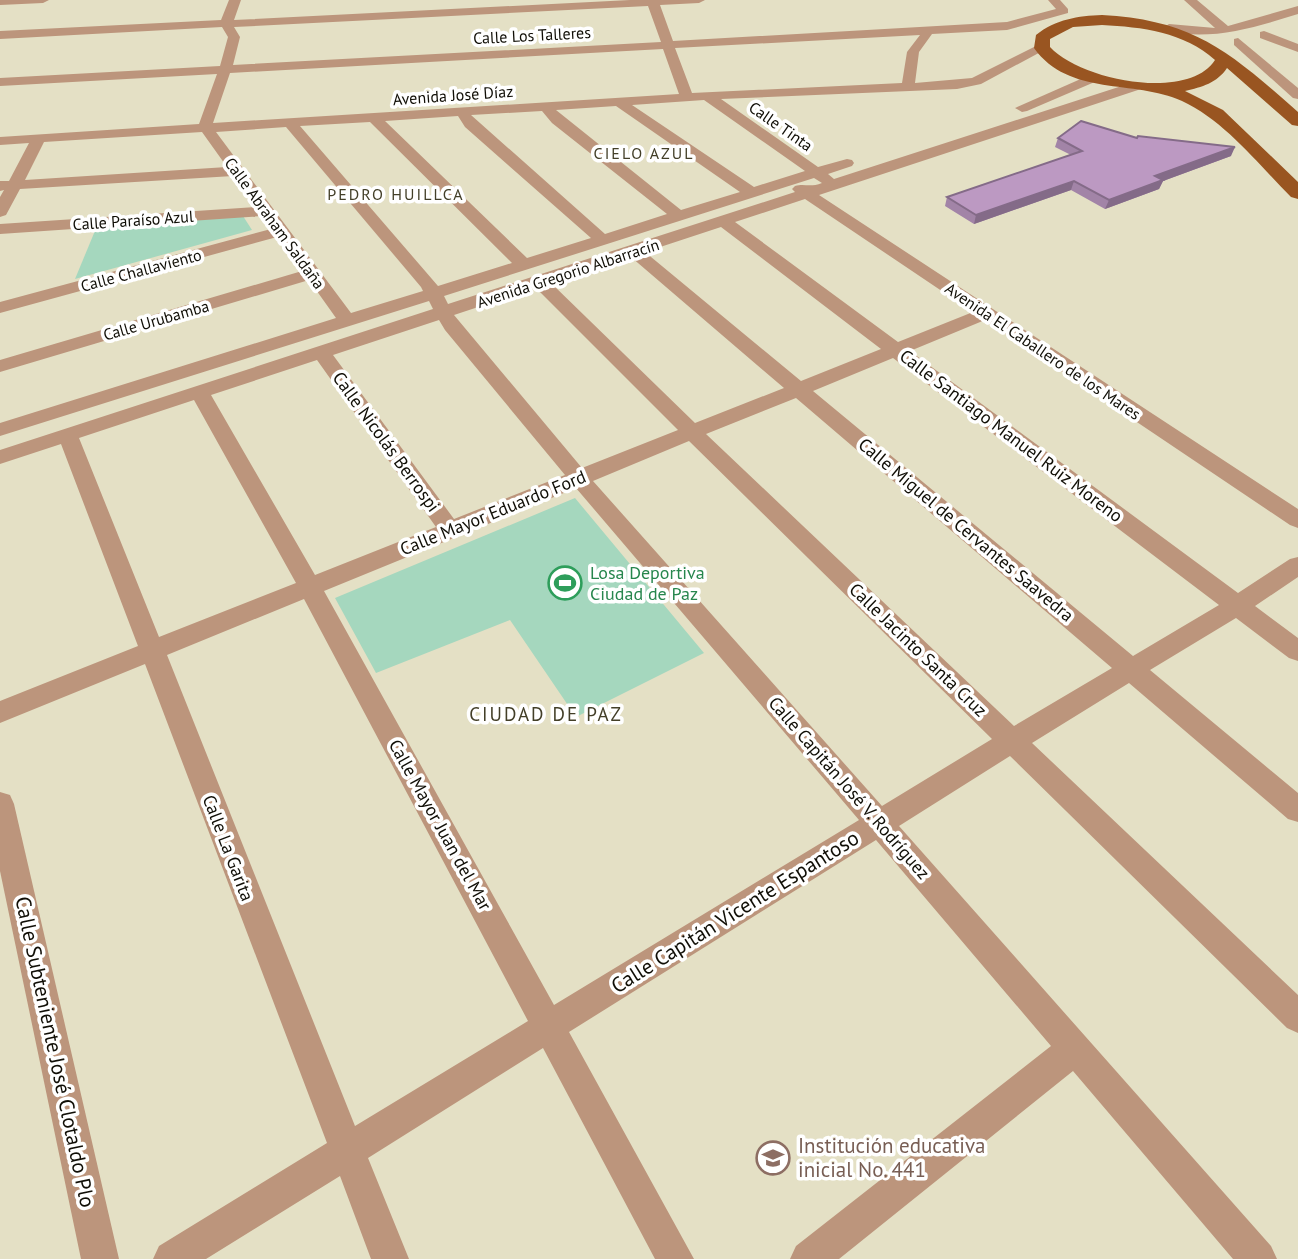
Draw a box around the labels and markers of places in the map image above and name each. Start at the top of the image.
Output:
place label: Losa Deportiva Ciudad de Paz [590,561,705,605]
sports icon: Losa Deportiva Ciudad de Paz [546,564,584,602]
place label: Institución educativa inicial No. 441 [798,1132,986,1183]
school or university icon: Institución educativa inicial No. 441 [754,1139,792,1177]

